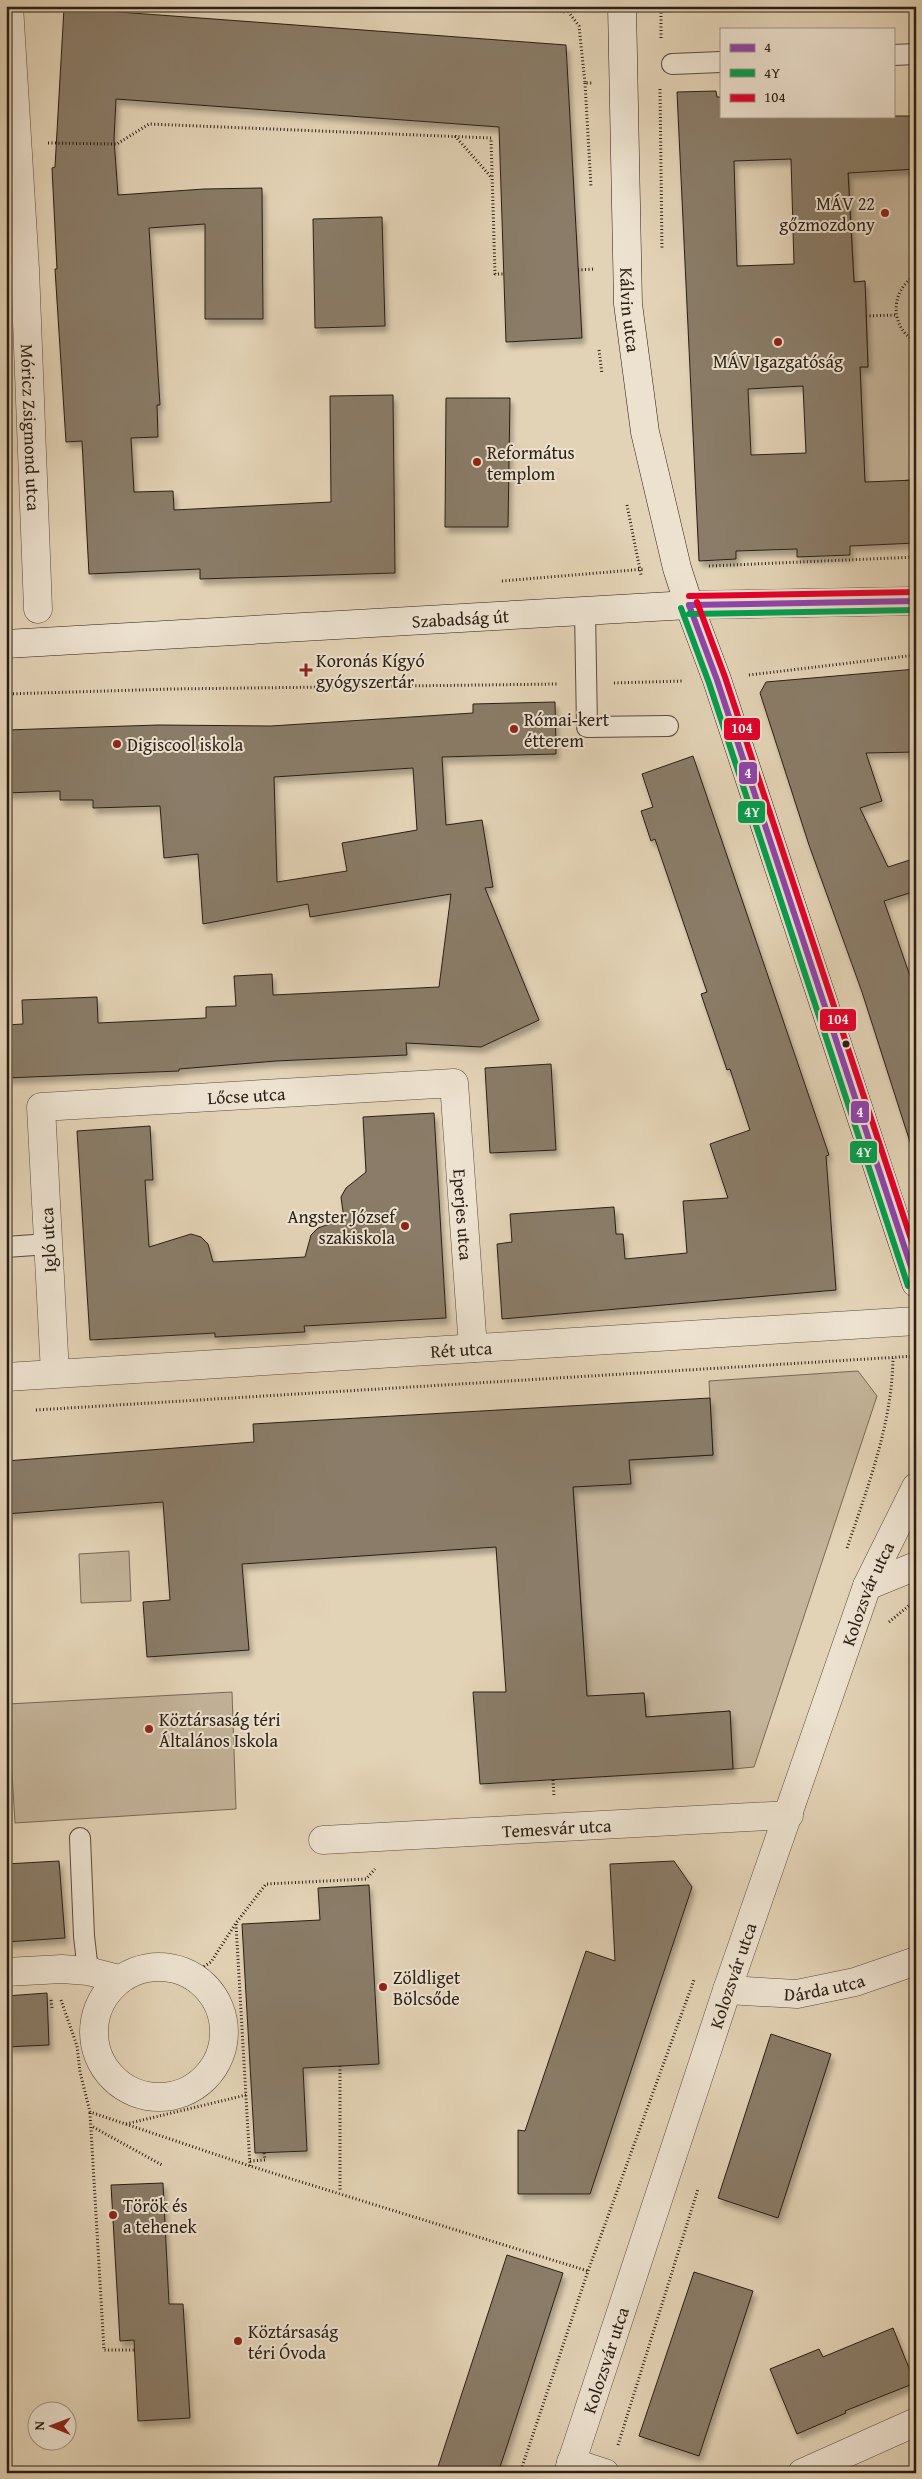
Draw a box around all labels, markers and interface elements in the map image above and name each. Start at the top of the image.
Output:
legend [720,28,894,118]
text: 4 [764,36,771,57]
text: 4Y [764,62,780,83]
text: 104 [764,86,786,107]
place label: MÁV 22 gőzmozdony [779,190,875,238]
marker: MÁV 22 gőzmozdony [879,207,891,219]
street label: Kálvin utca [614,267,648,354]
marker: MÁV Igazgatóság [772,336,784,348]
street label: Móricz Zsigmond utca [14,343,48,512]
place label: MÁV Igazgatóság [713,348,843,375]
place label: Református templom [487,439,575,487]
marker: Református templom [471,456,483,468]
street label: Szabadság út [411,602,510,634]
place label: Koronás Kígyó gyógyszertár [316,647,425,695]
marker: Koronás Kígyó gyógyszertár [300,664,312,676]
place label: Római-kert étterem [524,706,610,754]
line badge: 104 [723,717,761,741]
text: 104 [731,718,753,738]
marker: Római-kert étterem [508,723,520,735]
place label: Digiscool iskola [127,731,244,758]
marker: Digiscool iskola [111,738,123,750]
line badge: 4 [738,761,758,785]
text: 4 [744,763,752,783]
line badge: 4Y [737,800,766,824]
text: 4Y [744,802,760,822]
line badge: 104 [819,1008,857,1032]
text: 104 [827,1009,849,1029]
unlabelled marker [841,1039,851,1049]
street label: Lőcse utca [206,1079,287,1111]
line badge: 4 [850,1100,870,1124]
text: 4 [856,1102,864,1122]
line badge: 4Y [849,1140,878,1164]
text: 4Y [856,1142,872,1162]
street label: Eperjes utca [447,1168,480,1262]
place label: Angster József szakiskola [288,1203,397,1251]
street label: Igló utca [33,1206,63,1273]
marker: Angster József szakiskola [399,1220,411,1232]
street label: Rét utca [429,1334,493,1364]
street label: Kolozsvár utca [834,1536,901,1649]
place label: Köztársaság téri Általános Iskola [159,1706,281,1754]
marker: Köztársaság téri Általános Iskola [143,1723,155,1735]
street label: Temesvár utca [501,1811,613,1844]
street label: Kolozsvár utca [702,1918,763,2032]
place label: Zöldliget Bölcsőde [393,1964,461,2012]
street label: Dárda utca [783,1966,869,2008]
marker: Zöldliget Bölcsőde [377,1981,389,1993]
place label: Török és a tehenek [123,2192,197,2240]
marker: Török és a tehenek [107,2209,119,2221]
street label: Kolozsvár utca [575,2303,635,2417]
place label: Köztársaság téri Óvoda [248,2318,338,2366]
marker: Köztársaság téri Óvoda [232,2335,244,2347]
north arrow [28,2402,78,2452]
text: N [29,2420,49,2431]

